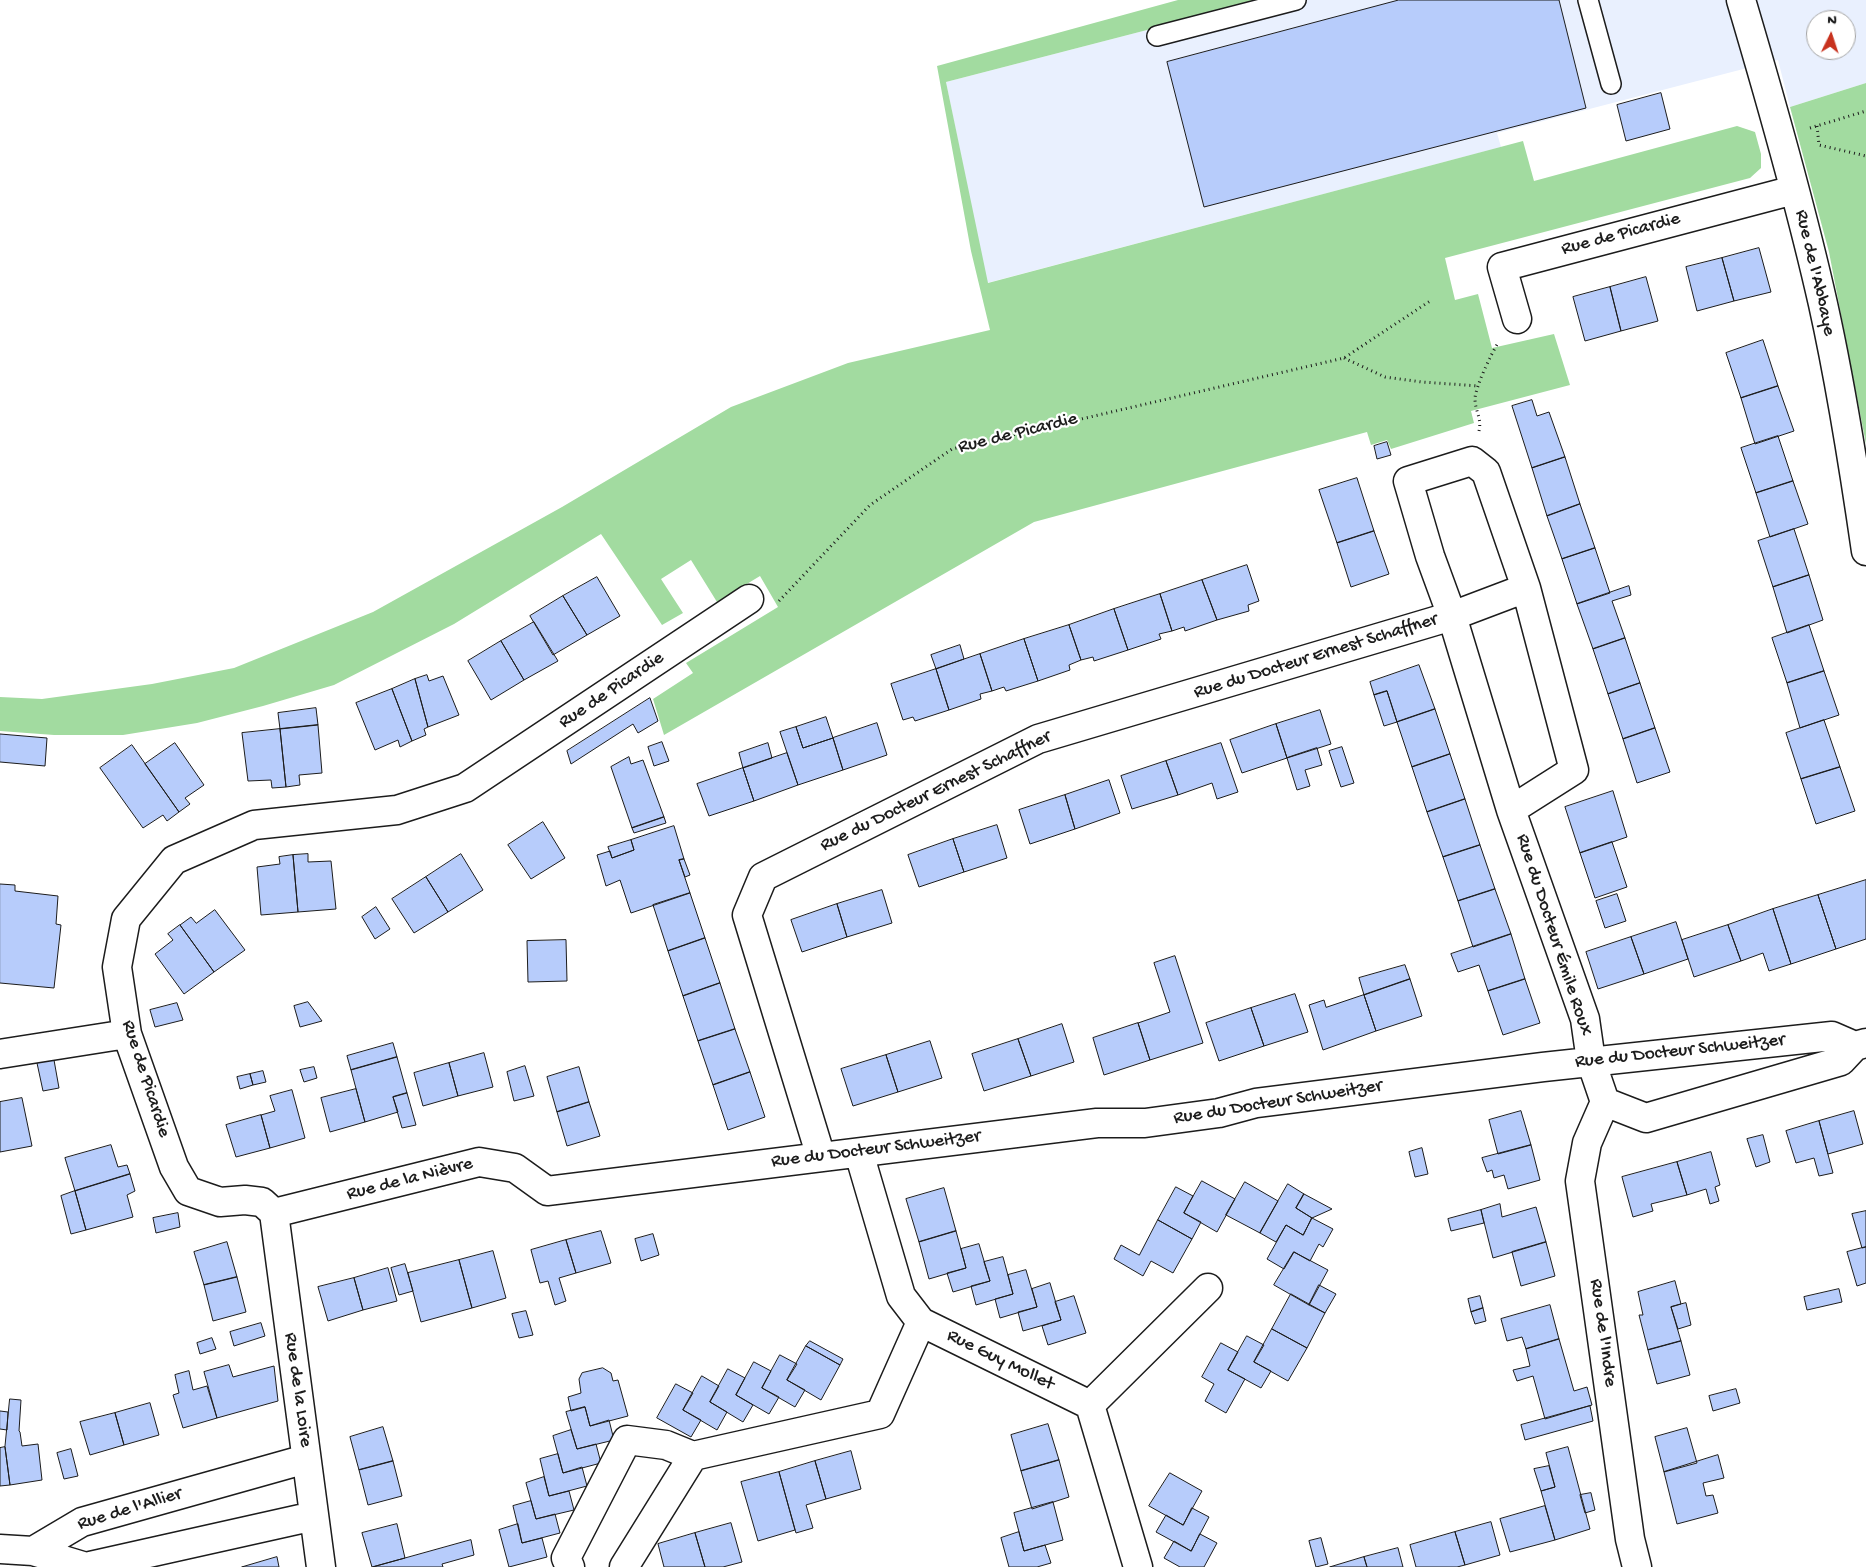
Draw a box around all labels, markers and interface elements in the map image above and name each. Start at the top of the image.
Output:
north arrow [1806,10,1856,60]
text: N [1827,12,1837,29]
street label: Rue de Picardie [1559,208,1683,262]
street label: Rue de l'Abbaye [1788,208,1840,338]
street label: Rue de Picardie [956,408,1080,460]
street label: Rue du Docteur Ernest Schaffner [1191,609,1441,705]
street label: Rue de Picardie [555,647,669,735]
street label: Rue du Docteur Ernest Schaffner [817,726,1055,858]
street label: Rue du Docteur Émile Roux [1510,831,1596,1039]
street label: Rue de Picardie [115,1017,175,1141]
street label: Rue du Docteur Schweitzer [1574,1030,1786,1074]
street label: Rue du Docteur Schweitzer [1172,1075,1384,1131]
street label: Rue du Docteur Schweitzer [770,1126,982,1174]
street label: Rue de la Nièvre [345,1153,475,1207]
street label: Rue de l'Indre [1583,1278,1621,1388]
street label: Rue Guy Mollet [942,1325,1058,1397]
street label: Rue de la Loire [278,1331,316,1449]
street label: Rue de l'Allier [75,1483,185,1537]

